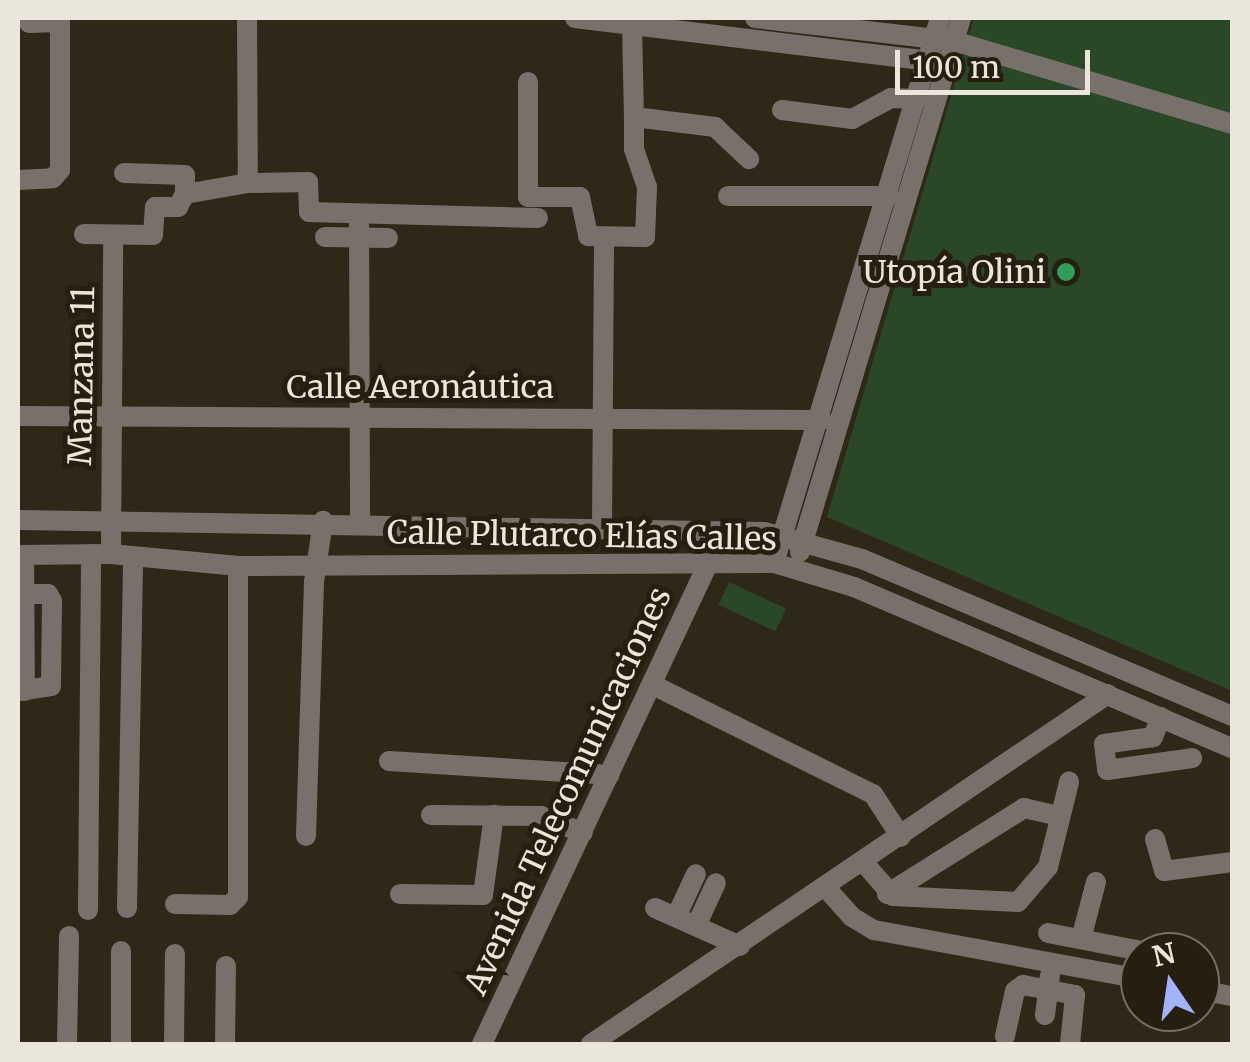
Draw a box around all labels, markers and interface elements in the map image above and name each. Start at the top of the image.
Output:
scale bar [900,30,1095,92]
text: 100 m [912,48,1000,86]
place label: Utopía Olini [863,253,1046,291]
marker: Utopía Olini [1055,261,1077,283]
street label: Manzana 11 [61,286,103,466]
street label: Calle Aeronáutica [286,368,554,406]
street label: Calle Plutarco Elías Calles [387,513,777,559]
street label: Avenida Telecomunicaciones [457,581,679,1001]
north arrow [1120,932,1220,1032]
text: N [1149,935,1179,975]

